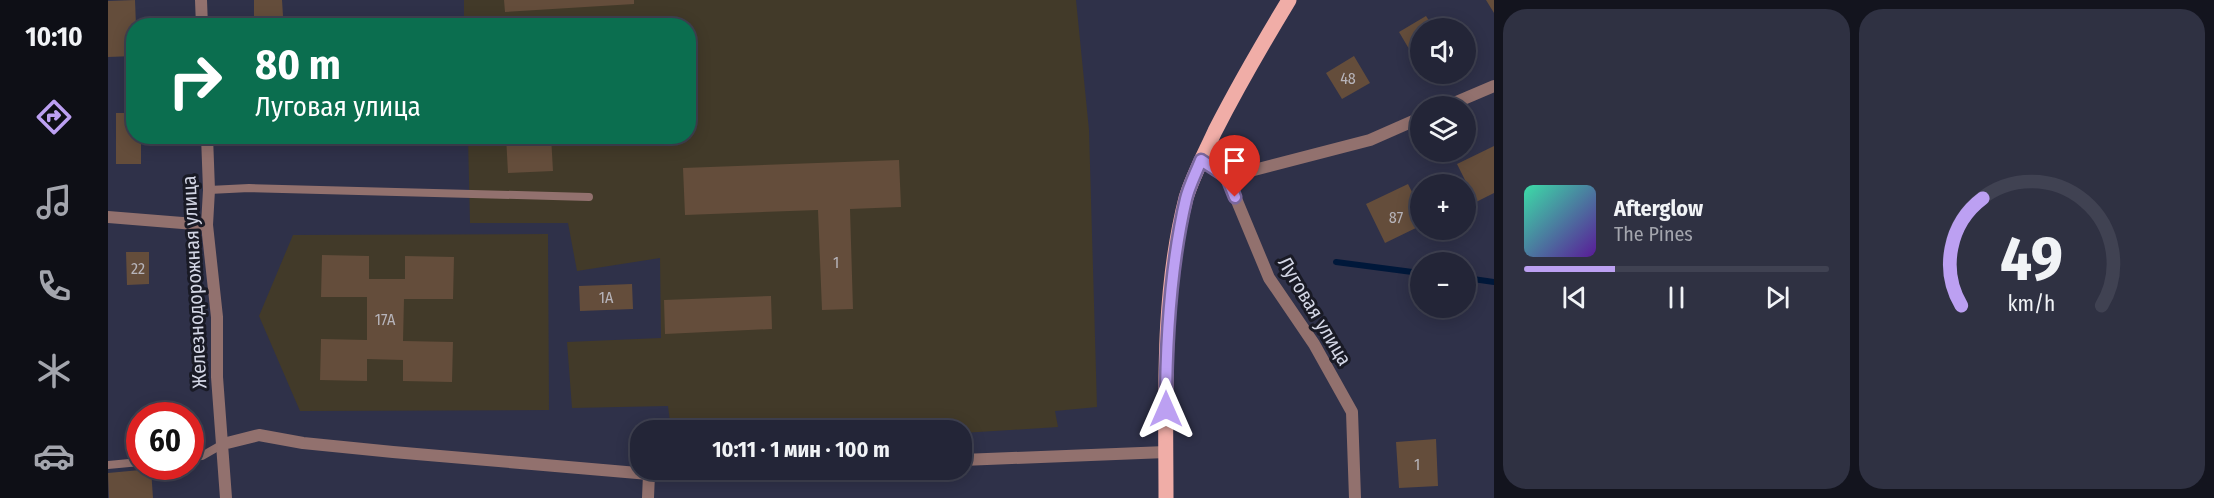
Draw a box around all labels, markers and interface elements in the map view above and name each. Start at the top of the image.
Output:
map controls [1410,18,1476,318]
button: sound [1410,18,1476,84]
text: 10:10 [25,21,83,53]
text: 80 m [255,40,341,90]
icon: right [156,42,234,120]
house number: 48 [1340,69,1356,88]
text: Луговая улица [255,91,421,123]
icon: directions [33,96,75,138]
button: layers [1410,96,1476,162]
pin [1209,135,1260,197]
icon: arrive [1218,144,1251,177]
button: + [1410,174,1476,240]
street label: Железнодорожная улица [176,175,212,389]
icon: music [33,181,75,223]
text: Afterglow [1614,195,1703,222]
house number: 87 [1389,208,1404,227]
text: The Pines [1614,222,1693,246]
text: 49 [2000,222,2063,297]
street label: Луговая улица [1273,252,1357,370]
button: − [1410,252,1476,318]
house number: 1 [833,253,839,272]
house number: 22 [131,259,145,278]
icon: phone [33,265,75,307]
icon: previous [1558,281,1591,314]
icon: pause [1660,281,1693,314]
icon: next [1761,281,1794,314]
house number: 1А [599,288,614,307]
text: km/h [2008,291,2056,317]
house number: 17А [375,310,396,329]
icon: climate [33,350,75,392]
position arrow [1134,377,1198,441]
speed limit sign: 60 [126,402,204,480]
icon: car [33,435,75,477]
text: 10:11 · 1 мин · 100 m [712,436,890,463]
house number: 1 [1414,455,1420,474]

